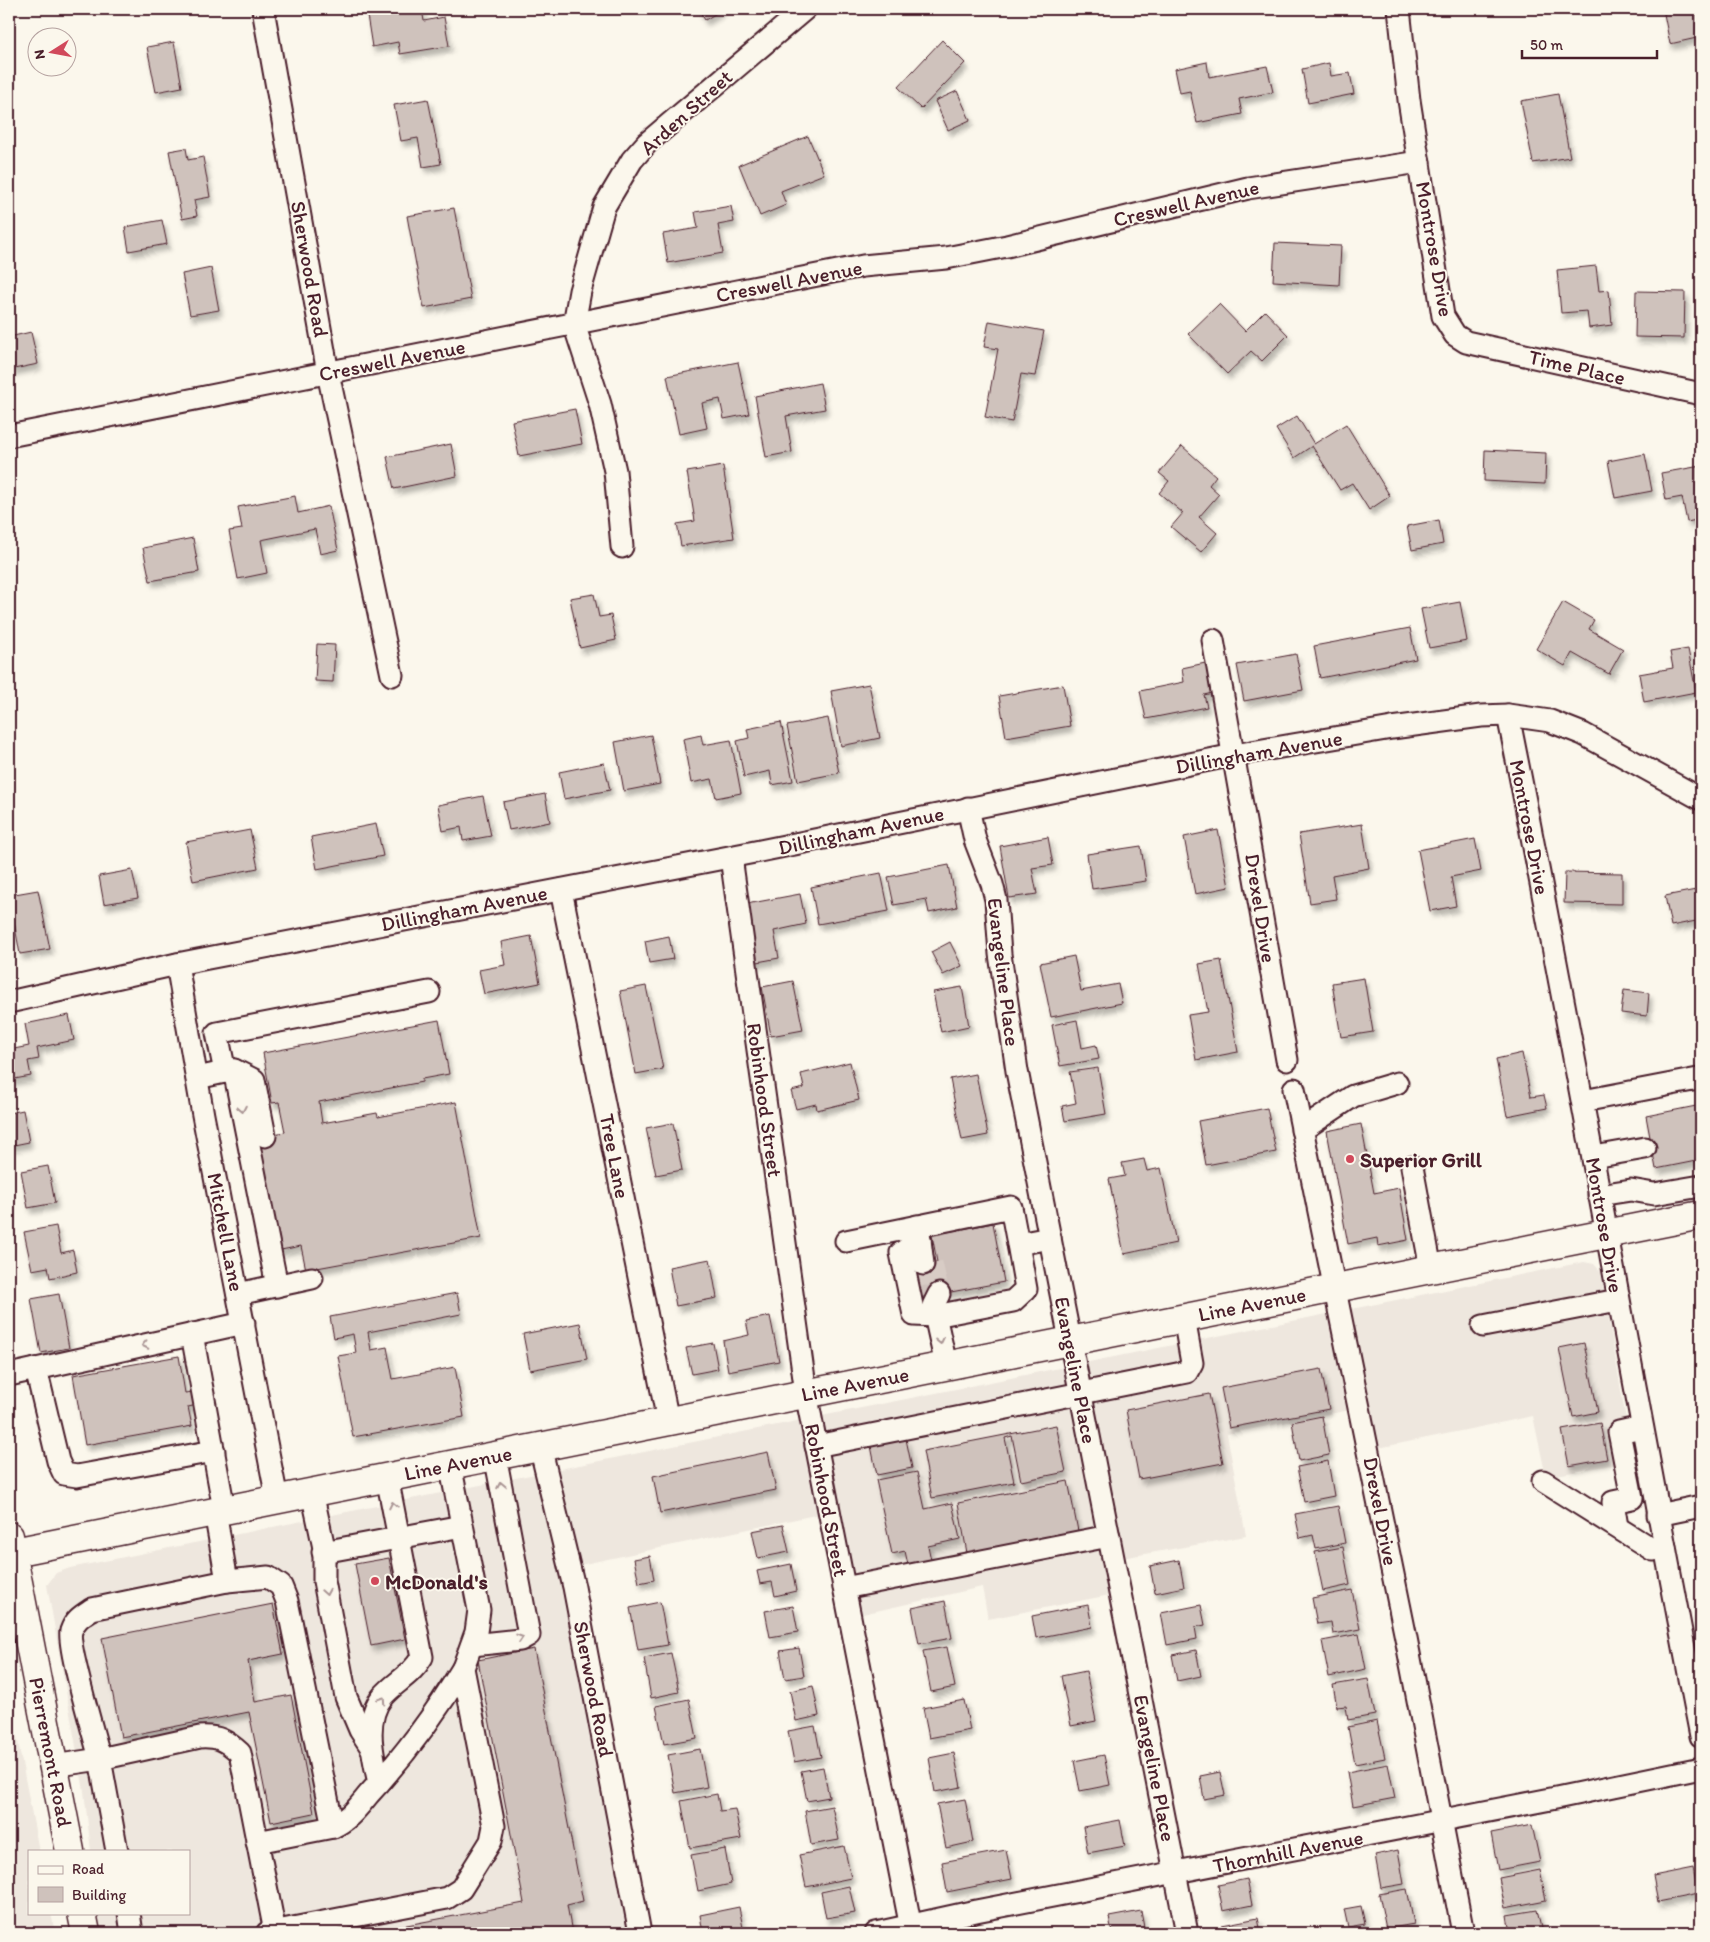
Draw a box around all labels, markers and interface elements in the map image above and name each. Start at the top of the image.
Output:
north arrow [28,28,78,78]
scale bar [1522,28,1658,60]
text: 50 m [1530,36,1563,54]
text: N [30,48,49,61]
street label: Arden Street [635,64,737,160]
street label: Creswell Avenue [1111,174,1261,232]
street label: Montrose Drive [1411,179,1459,319]
street label: Sherwood Road [286,199,334,339]
street label: Creswell Avenue [714,255,864,307]
street label: Creswell Avenue [317,334,467,386]
street label: Time Place [1526,344,1628,390]
street label: Dillingham Avenue [1174,725,1344,779]
street label: Montrose Drive [1505,757,1555,897]
street label: Dillingham Avenue [776,800,946,860]
street label: Drexel Drive [1240,852,1282,964]
street label: Dillingham Avenue [379,880,549,936]
street label: Evangeline Place [982,896,1026,1048]
street label: Robinhood Street [742,1021,788,1179]
one-way arrow [236,1104,247,1113]
street label: Tree Lane [595,1111,635,1201]
place label: Superior Grill [1360,1147,1483,1173]
marker: Superior Grill [1344,1153,1356,1165]
street label: Montrose Drive [1581,1155,1629,1295]
street label: Mitchell Lane [202,1170,250,1294]
street label: Line Avenue [1196,1281,1308,1327]
street label: Evangeline Place [1049,1294,1103,1446]
one-way arrow [935,1336,945,1345]
one-way arrow [140,1339,149,1350]
street label: Line Avenue [799,1361,911,1407]
street label: Robinhood Street [800,1421,854,1579]
street label: Line Avenue [402,1440,514,1486]
street label: Drexel Drive [1358,1455,1404,1567]
one-way arrow [496,1480,506,1489]
one-way arrow [388,1500,399,1509]
place label: McDonald's [385,1569,488,1594]
marker: McDonald's [369,1575,381,1587]
one-way arrow [321,1587,331,1596]
street label: Sherwood Road [569,1619,619,1759]
one-way arrow [515,1634,524,1644]
street label: Pierremont Road [24,1675,78,1830]
street label: Evangeline Place [1128,1692,1182,1844]
one-way arrow [376,1697,385,1706]
street label: Thornhill Avenue [1211,1824,1365,1878]
legend [28,1850,190,1914]
text: Road [72,1860,105,1878]
text: Building [72,1886,126,1904]

